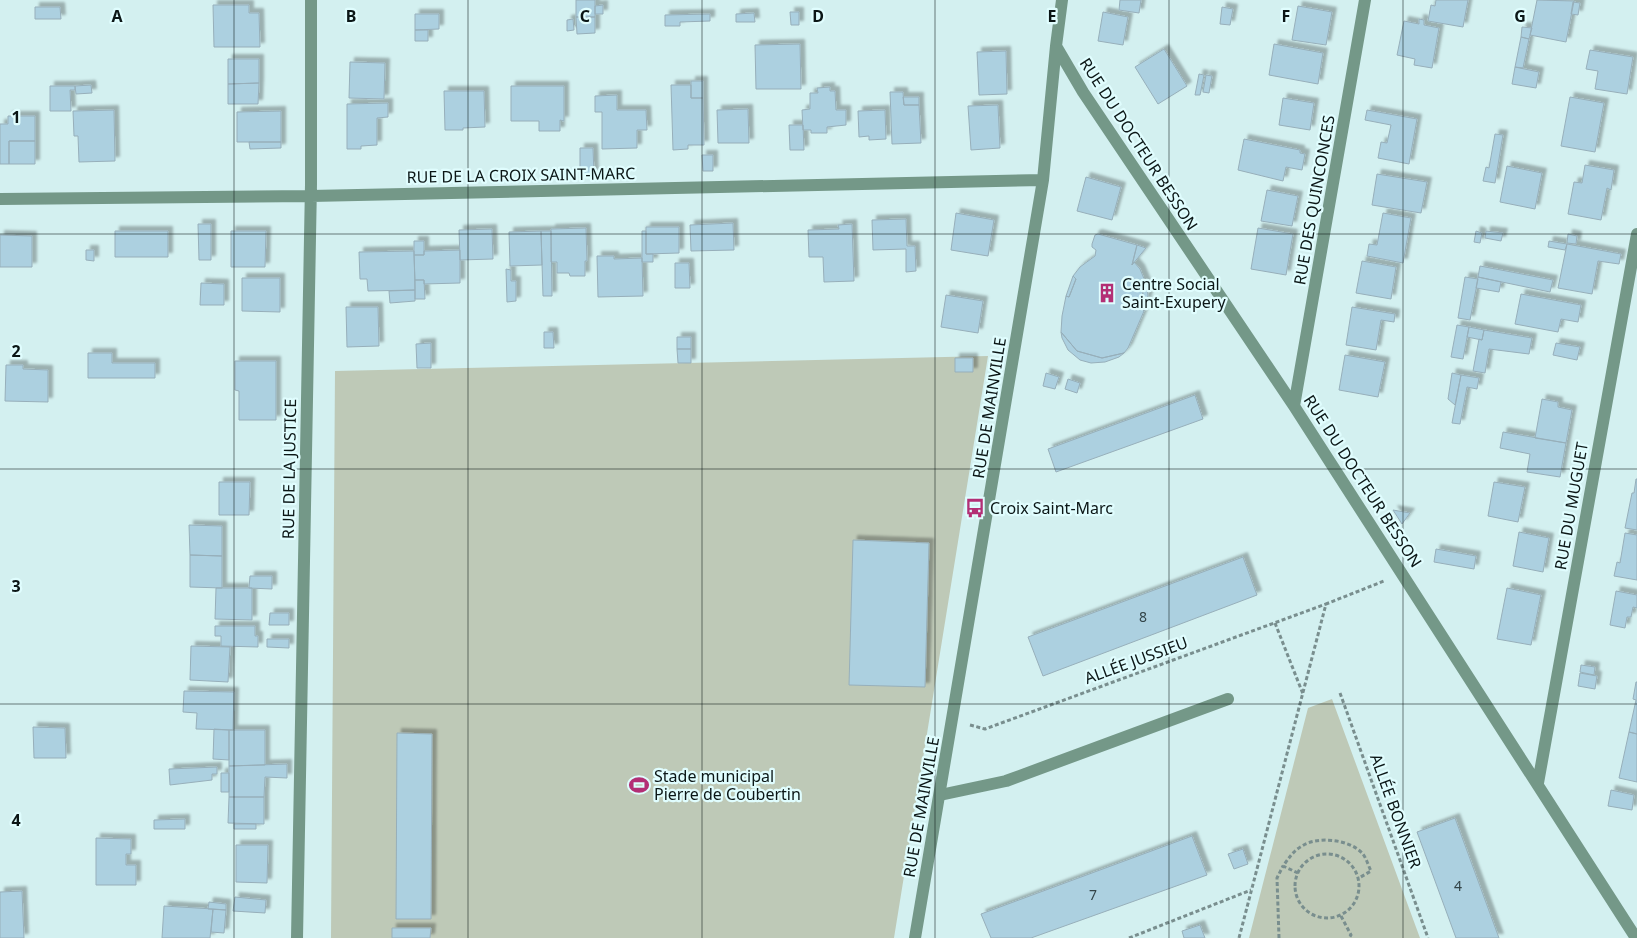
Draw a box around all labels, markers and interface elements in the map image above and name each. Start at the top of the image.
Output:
text: A [111,5,123,27]
text: B [346,5,356,27]
text: C [580,5,590,27]
text: D [812,5,824,27]
text: E [1048,5,1057,27]
text: F [1282,5,1290,27]
text: G [1514,5,1526,27]
street label: RUE DU DOCTEUR BESSON [1075,53,1203,235]
text: 1 [11,106,21,128]
street label: RUE DES QUINCONCES [1288,113,1340,287]
street label: RUE DE LA CROIX SAINT-MARC [407,162,635,188]
place label: Centre Social Saint-Exupery [1122,273,1226,313]
building icon: Centre Social Saint-Exupery [1096,282,1118,304]
street label: RUE DE MAINVILLE [967,336,1011,480]
text: 2 [11,340,21,362]
street label: RUE DU DOCTEUR BESSON [1299,390,1427,572]
street label: RUE DE LA JUSTICE [277,399,301,539]
street label: RUE DU MUGUET [1549,440,1593,572]
bus stop icon: Croix Saint-Marc [964,497,986,519]
place label: Croix Saint-Marc [990,497,1113,519]
text: 3 [11,575,21,597]
house number: 8 [1139,607,1147,626]
street label: ALLÉE JUSSIEU [1081,631,1191,689]
street label: RUE DE MAINVILLE [898,735,944,879]
street label: ALLÉE BONNIER [1365,751,1427,871]
place label: Stade municipal Pierre de Coubertin [654,765,801,805]
sports icon: Stade municipal Pierre de Coubertin [628,774,650,796]
text: 4 [11,809,21,831]
house number: 4 [1454,876,1462,895]
house number: 7 [1089,885,1097,904]

